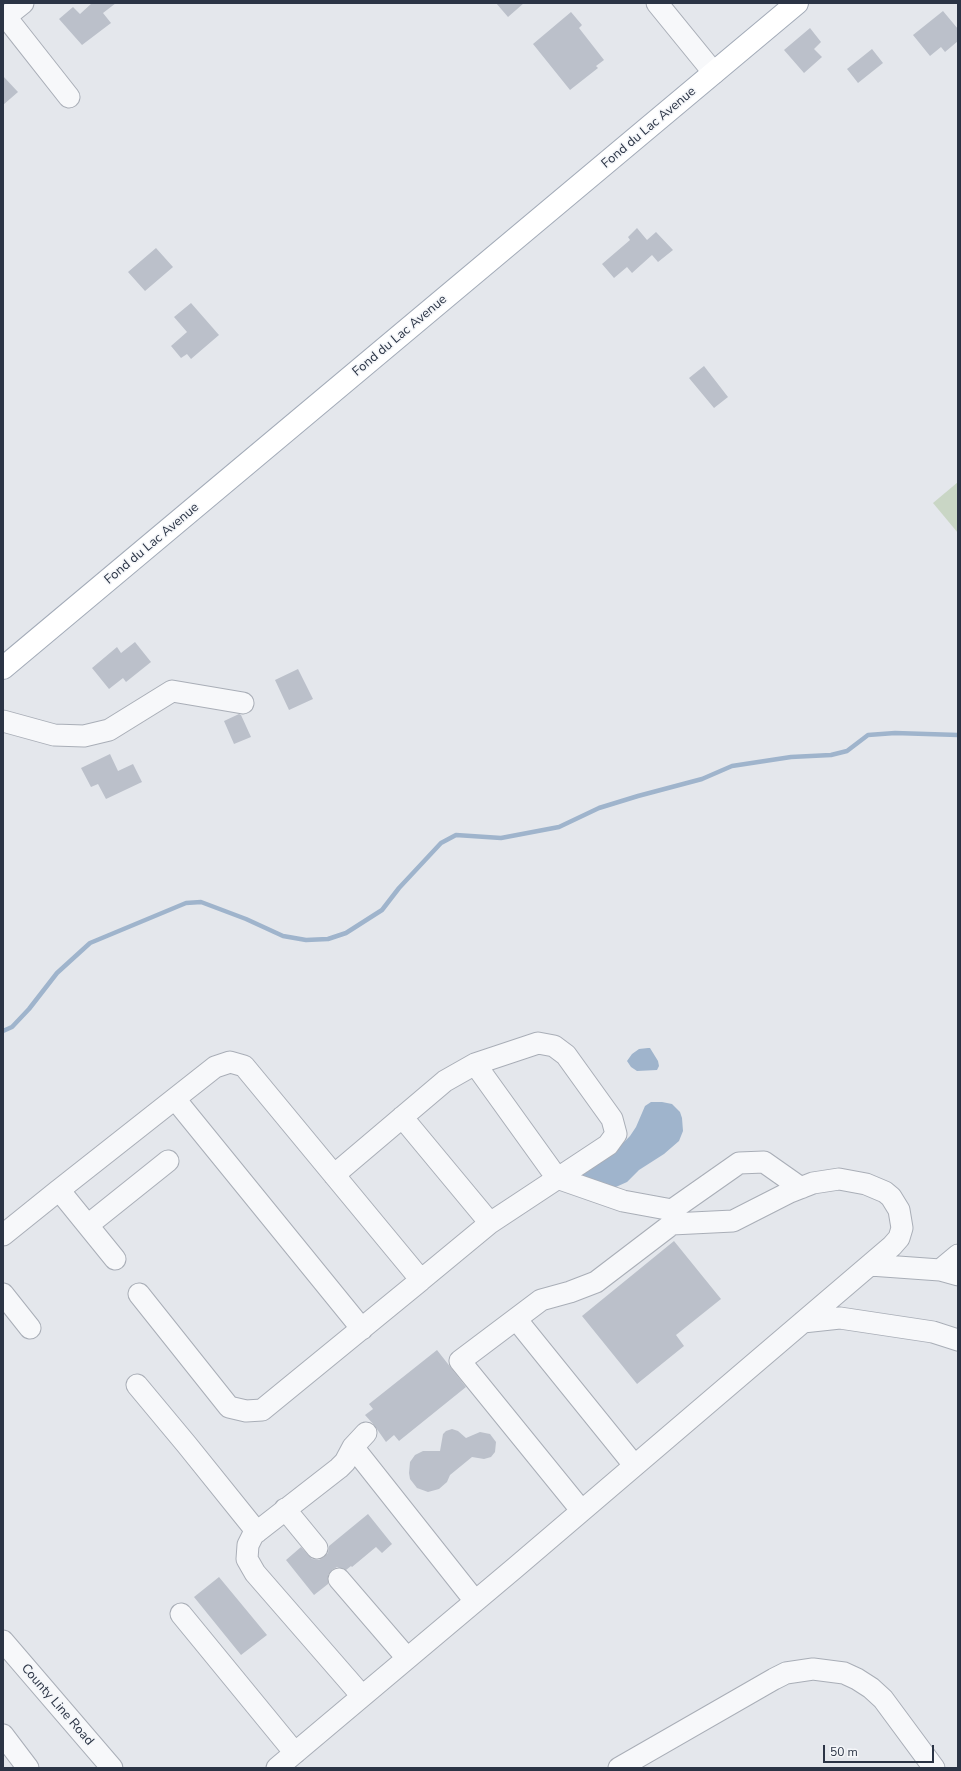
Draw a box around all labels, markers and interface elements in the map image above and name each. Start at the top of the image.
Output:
street label: Fond du Lac Avenue [599,84,699,172]
street label: Fond du Lac Avenue [350,292,450,380]
street label: Fond du Lac Avenue [102,500,202,588]
street label: County Line Road [17,1661,97,1749]
scale bar [825,1737,936,1763]
text: 50 m [830,1744,858,1760]

